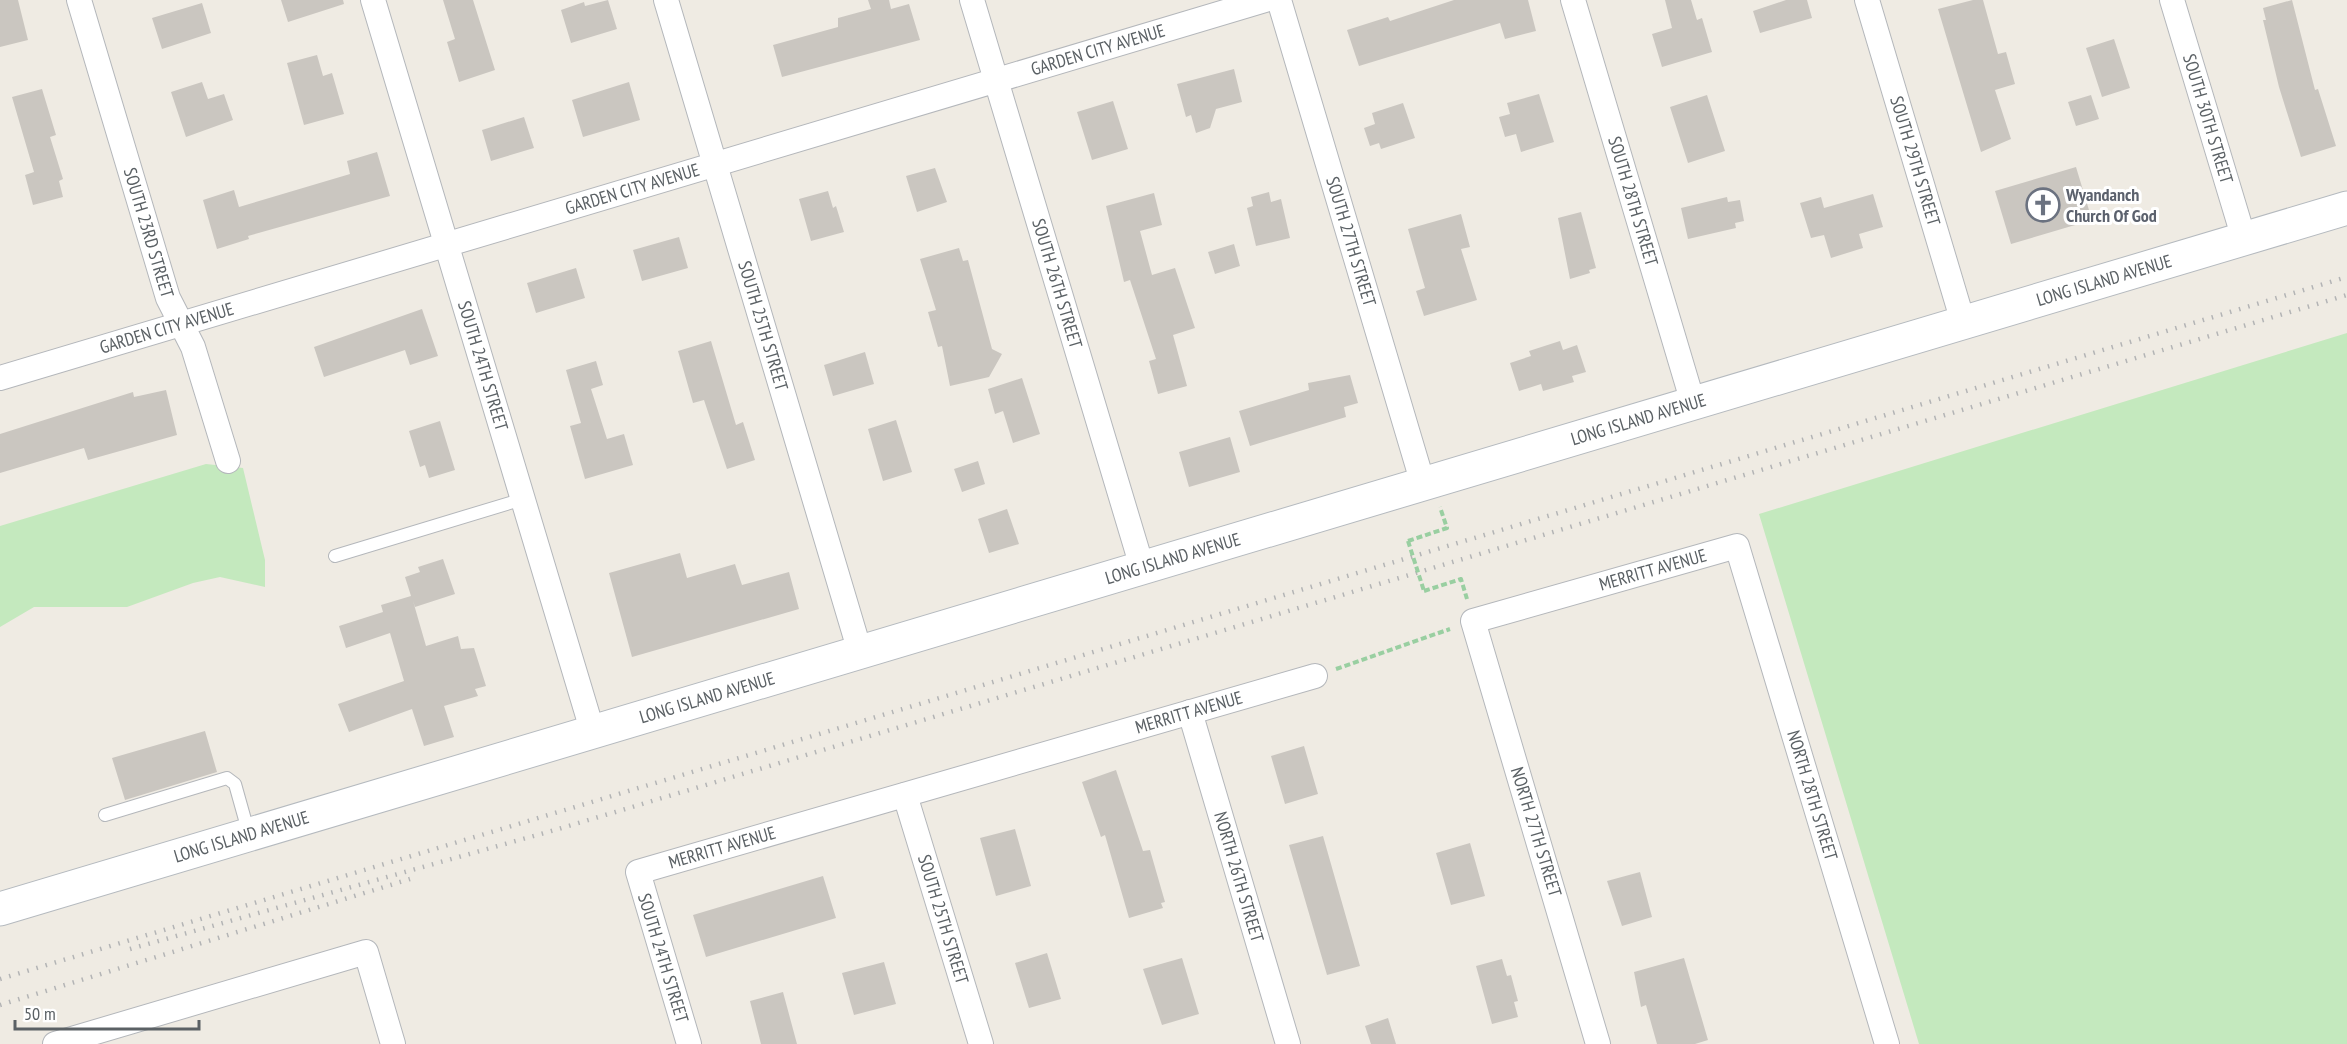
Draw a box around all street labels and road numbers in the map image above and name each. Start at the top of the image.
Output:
street label: GARDEN CITY AVENUE [1028,19,1168,80]
street label: SOUTH 30TH STREET [2178,51,2239,186]
street label: SOUTH 29TH STREET [1885,93,1946,228]
street label: SOUTH 28TH STREET [1603,134,1664,269]
street label: GARDEN CITY AVENUE [562,158,702,219]
street label: SOUTH 23RD STREET [119,165,179,300]
street label: SOUTH 27TH STREET [1321,174,1381,309]
street label: SOUTH 26TH STREET [1027,216,1088,351]
street label: LONG ISLAND AVENUE [2034,249,2174,311]
street label: SOUTH 25TH STREET [733,258,794,393]
street label: GARDEN CITY AVENUE [97,297,236,359]
street label: SOUTH 24TH STREET [453,298,514,433]
street label: LONG ISLAND AVENUE [1568,388,1709,450]
street label: LONG ISLAND AVENUE [1102,527,1243,589]
street label: MERRITT AVENUE [1596,543,1709,596]
street label: LONG ISLAND AVENUE [637,666,777,728]
street label: MERRITT AVENUE [1133,686,1245,738]
street label: NORTH 28TH STREET [1782,728,1843,863]
street label: NORTH 27TH STREET [1506,764,1567,900]
street label: LONG ISLAND AVENUE [171,805,312,867]
street label: NORTH 26TH STREET [1209,809,1269,945]
street label: MERRITT AVENUE [666,821,778,874]
street label: SOUTH 25TH STREET [913,852,974,987]
street label: SOUTH 24TH STREET [633,890,694,1025]

